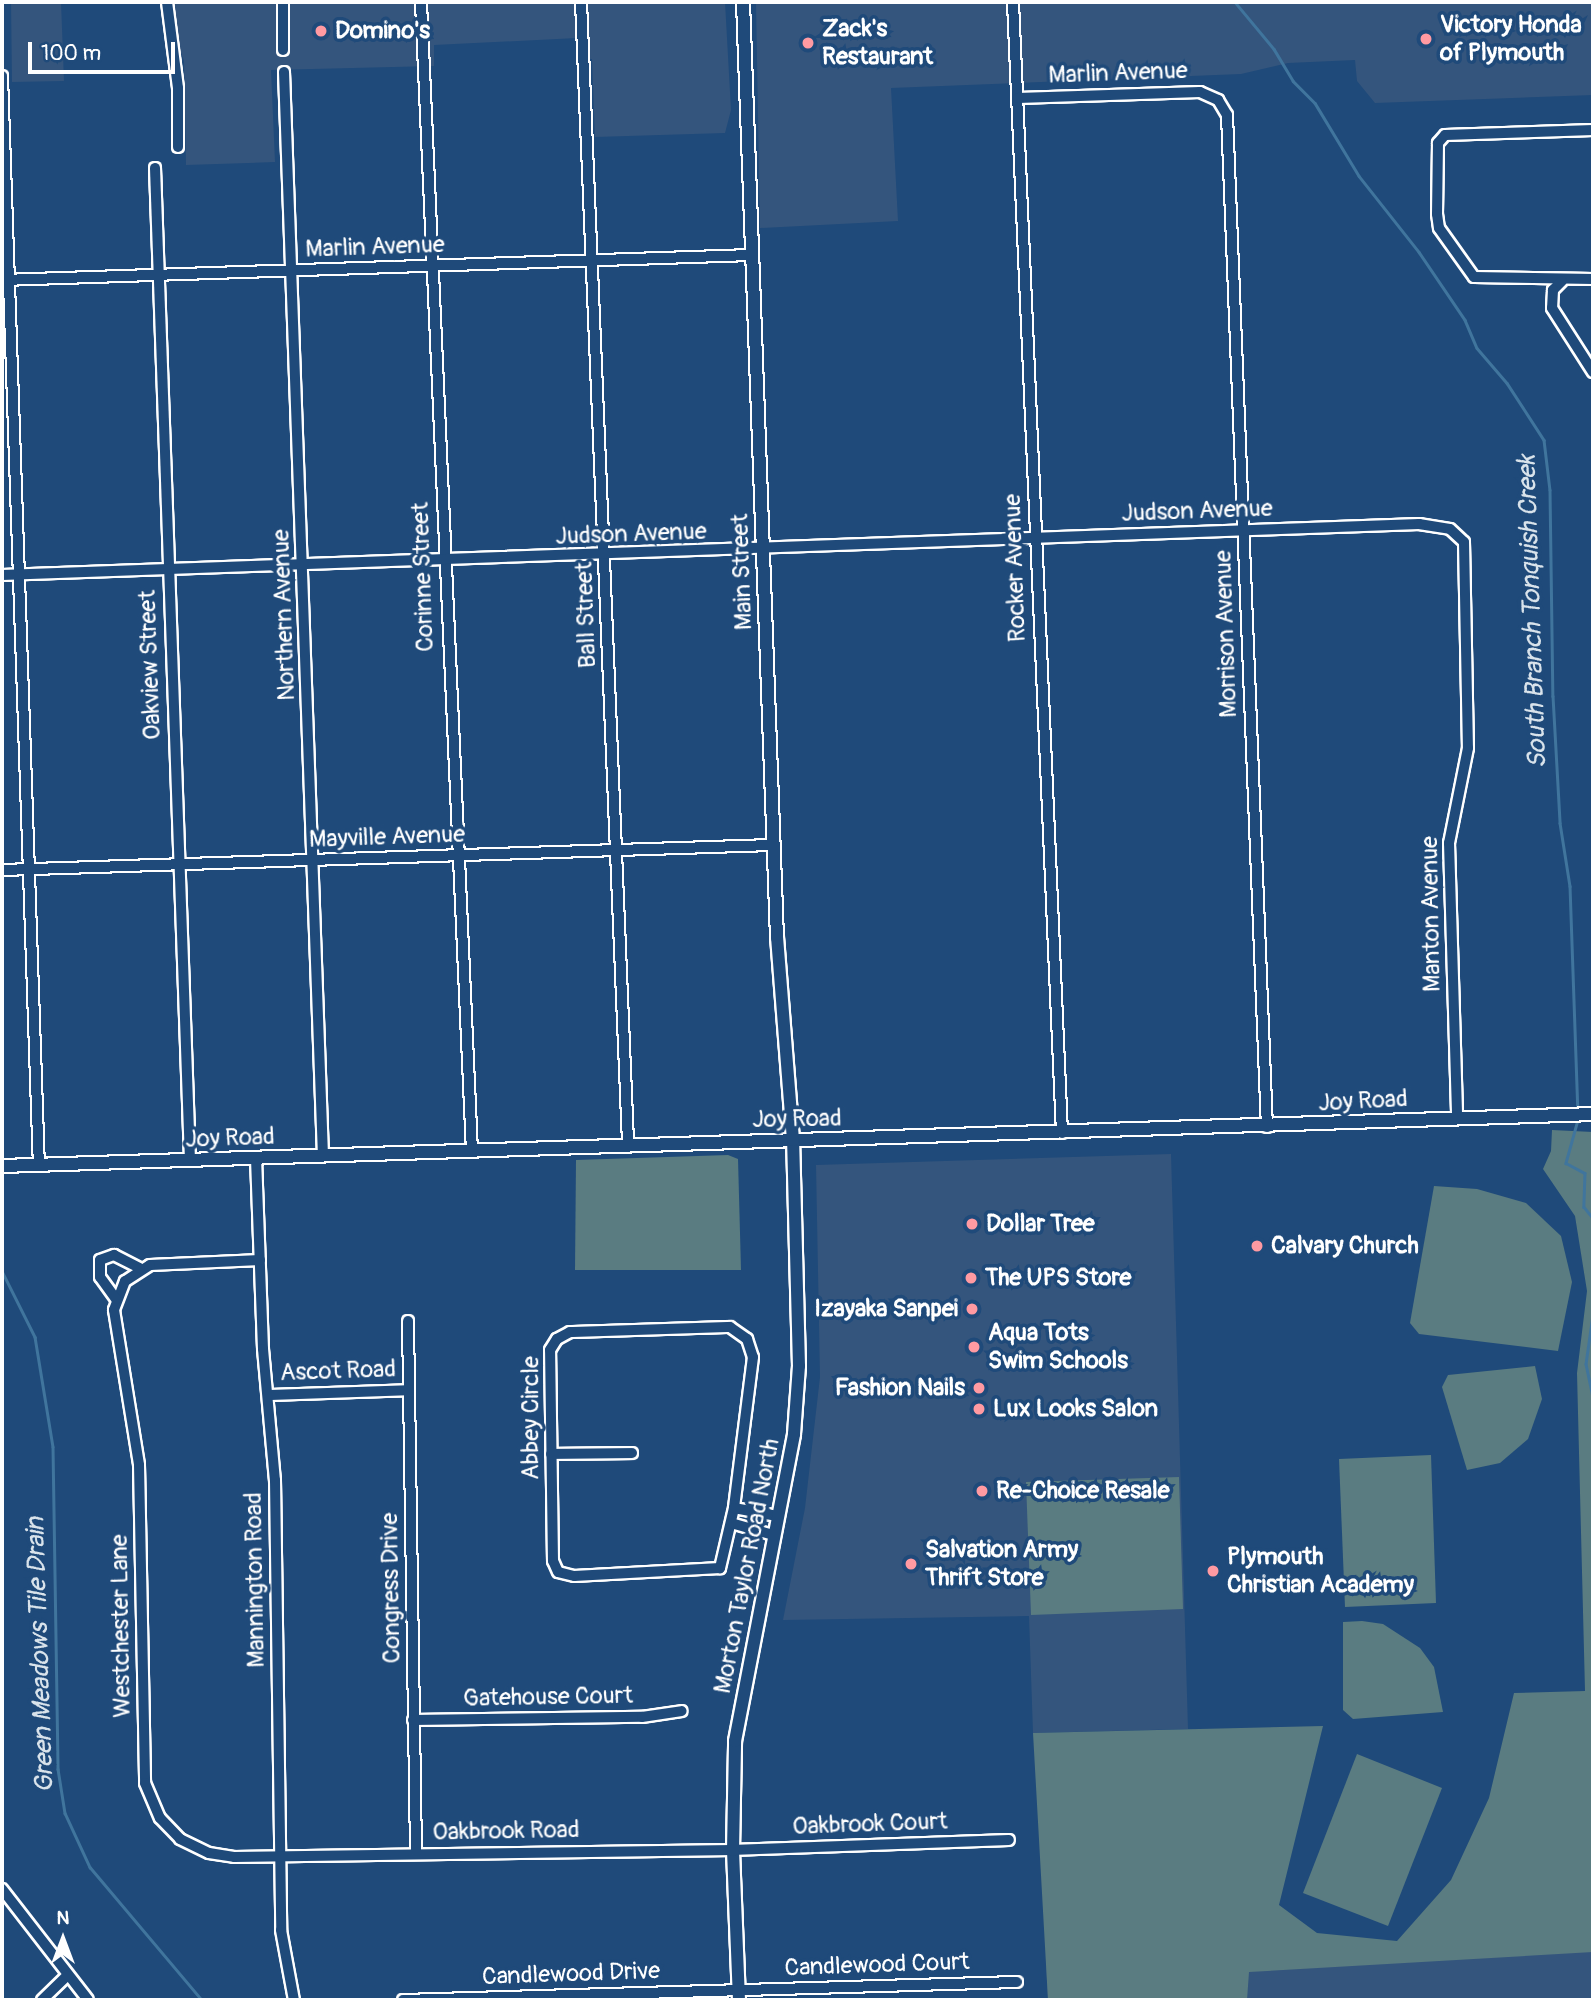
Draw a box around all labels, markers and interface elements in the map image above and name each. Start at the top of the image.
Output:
place label: Victory Honda of Plymouth [1440,11,1582,67]
place label: Zack's Restaurant [822,15,933,71]
place label: Domino's [335,17,430,45]
marker: Domino's [313,23,329,39]
scale bar [32,28,178,72]
marker: Victory Honda of Plymouth [1418,31,1434,47]
marker: Zack's Restaurant [800,35,816,51]
text: 100 m [41,40,101,67]
street label: Marlin Avenue [1048,56,1188,90]
street label: Marlin Avenue [305,230,445,264]
water label: South Branch Tonquish Creek [1512,455,1554,769]
street label: Rocker Avenue [998,493,1032,643]
street label: Judson Avenue [1121,494,1273,528]
street label: Corinne Street [406,502,440,652]
street label: Main Street [726,513,758,631]
street label: Judson Avenue [555,517,707,551]
street label: Northern Avenue [267,529,301,701]
street label: Morrison Avenue [1209,550,1243,718]
street label: Ball Street [570,561,602,669]
street label: Oakview Street [133,590,167,740]
street label: Mayville Avenue [309,820,465,854]
street label: Manton Avenue [1415,836,1447,992]
street label: Joy Road [1318,1084,1408,1118]
street label: Joy Road [752,1104,842,1134]
street label: Joy Road [185,1122,275,1154]
place label: Dollar Tree [986,1210,1095,1238]
marker: Dollar Tree [964,1216,980,1232]
place label: Calvary Church [1271,1232,1419,1260]
marker: Calvary Church [1249,1238,1265,1254]
place label: The UPS Store [985,1264,1131,1292]
marker: The UPS Store [963,1270,979,1286]
place label: Izayaka Sanpei [814,1295,958,1323]
marker: Izayaka Sanpei [964,1301,980,1317]
place label: Aqua Tots Swim Schools [988,1319,1128,1375]
marker: Aqua Tots Swim Schools [966,1339,982,1355]
street label: Ascot Road [280,1355,396,1387]
street label: Abbey Circle [517,1356,545,1480]
place label: Fashion Nails [835,1374,965,1402]
marker: Fashion Nails [971,1380,987,1396]
place label: Lux Looks Salon [993,1395,1158,1423]
marker: Lux Looks Salon [971,1401,987,1417]
street label: Morton Taylor Road North [708,1436,786,1696]
place label: Re-Choice Resale [996,1477,1170,1505]
marker: Re-Choice Resale [974,1483,990,1499]
street label: Mannington Road [239,1492,271,1668]
street label: Congress Drive [375,1512,407,1664]
water label: Green Meadows Tile Drain [21,1516,61,1794]
street label: Westchester Lane [105,1534,137,1718]
place label: Salvation Army Thrift Store [925,1536,1078,1592]
place label: Plymouth Christian Academy [1227,1543,1414,1599]
marker: Salvation Army Thrift Store [903,1556,919,1572]
marker: Plymouth Christian Academy [1205,1563,1221,1579]
street label: Gatehouse Court [463,1681,633,1713]
street label: Oakbrook Court [792,1807,948,1841]
street label: Oakbrook Road [432,1815,580,1847]
north arrow [28,1904,98,1974]
text: N [57,1906,69,1930]
street label: Candlewood Court [784,1947,970,1983]
street label: Candlewood Drive [481,1956,661,1992]

